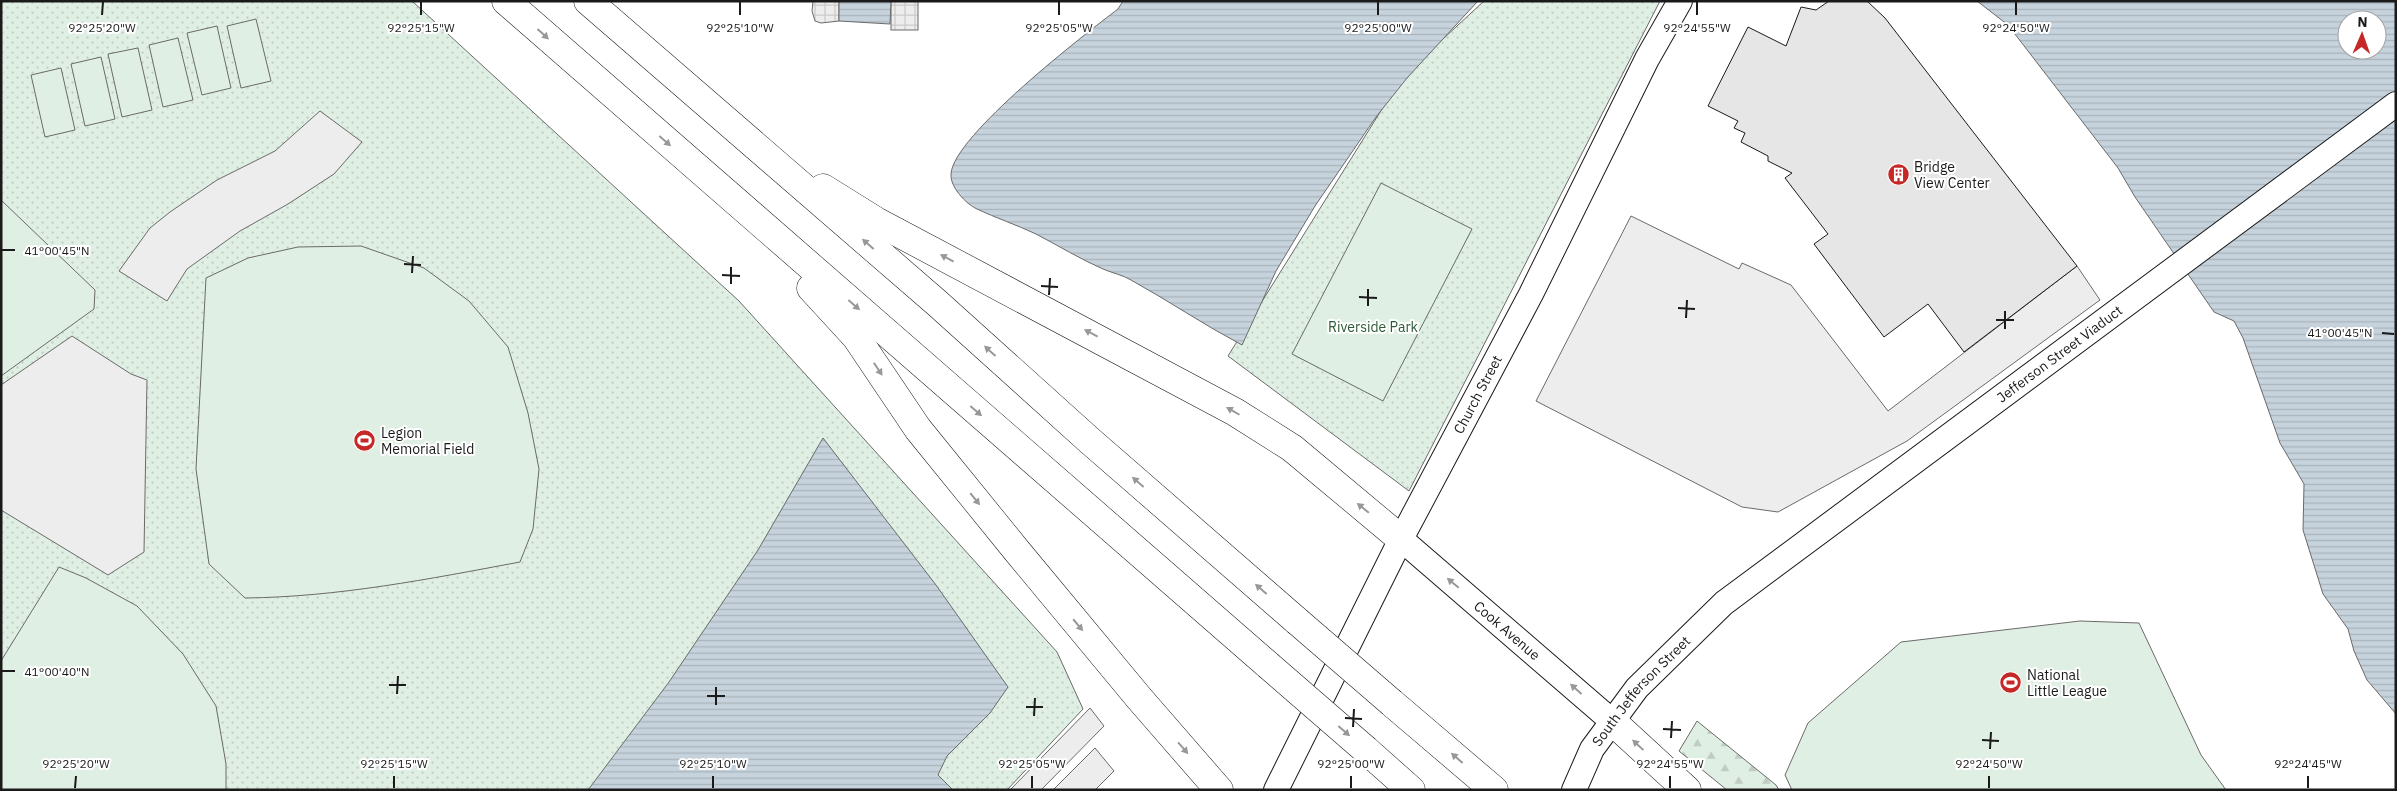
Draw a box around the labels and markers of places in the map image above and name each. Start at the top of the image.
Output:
place label: Bridge View Center [1914,158,1990,192]
building icon: Bridge View Center [1886,163,1910,187]
place label: Legion Memorial Field [381,424,474,458]
sports icon: Legion Memorial Field [353,429,377,453]
place label: National Little League [2027,666,2107,700]
sports icon: National Little League [1999,671,2023,695]

